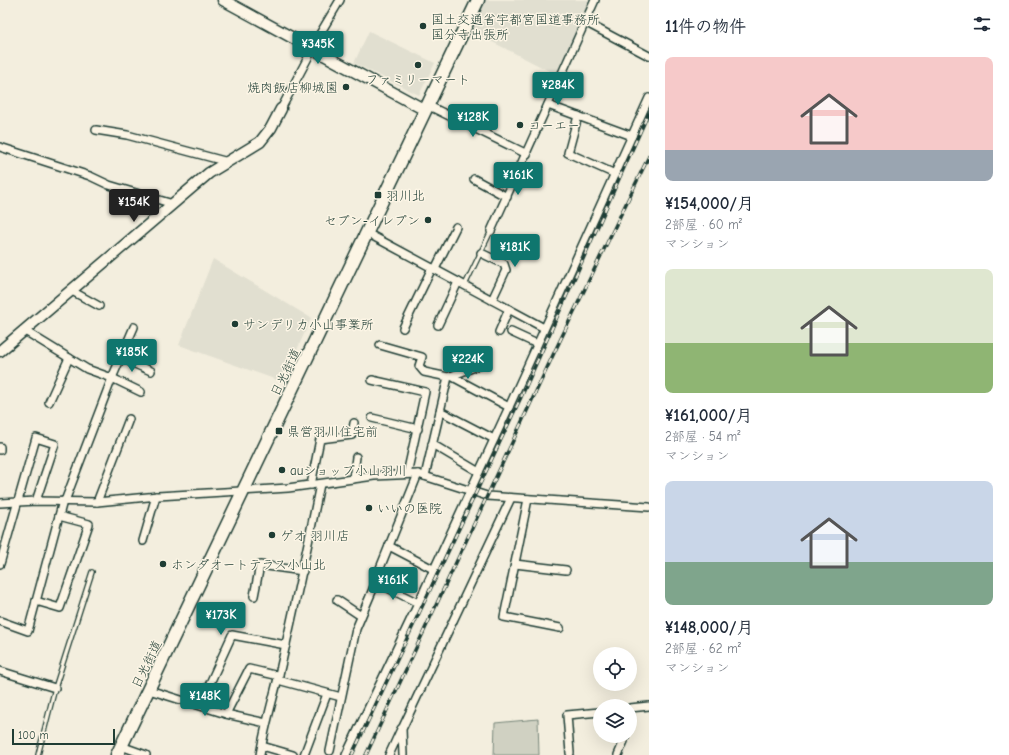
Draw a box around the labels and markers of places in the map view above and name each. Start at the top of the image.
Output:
place label: 国土交通省宇都宮国道事務所 国分寺出張所 [431,12,600,42]
marker: 国土交通省宇都宮国道事務所 国分寺出張所 [418,21,428,31]
pin: ¥345K [290,31,346,65]
marker: ファミリーマート [413,60,423,70]
place label: ファミリーマート [366,72,470,87]
pin: ¥284K [530,72,586,106]
place label: 焼肉飯店柳城園 [247,80,338,95]
marker: 焼肉飯店柳城園 [341,82,351,92]
pin: ¥128K [445,104,501,138]
place label: コーエー [528,118,580,133]
marker: コーエー [515,120,525,130]
pin: ¥161K [490,162,546,196]
place label: 羽川北 [386,188,425,203]
pin: ¥154K [106,189,162,223]
marker: 羽川北 [373,190,383,200]
place label: セブン-イレブン [324,213,420,228]
marker: セブン-イレブン [423,215,433,225]
pin: ¥181K [487,234,543,268]
place label: サンデリカ小山事業所 [243,317,374,332]
marker: サンデリカ小山事業所 [230,319,240,329]
pin: ¥185K [104,339,160,373]
pin: ¥224K [440,346,496,380]
place label: 県営羽川住宅前 [287,424,378,439]
marker: 県営羽川住宅前 [274,426,284,436]
place label: auショップ小山羽川 [290,463,407,478]
marker: auショップ小山羽川 [277,465,287,475]
place label: いいの医院 [377,501,442,516]
marker: いいの医院 [364,503,374,513]
place label: ゲオ 羽川店 [280,528,349,543]
marker: ゲオ 羽川店 [267,530,277,540]
place label: ホンダオートテラス小山北 [171,557,326,572]
marker: ホンダオートテラス小山北 [158,559,168,569]
pin: ¥161K [365,567,421,601]
pin: ¥173K [193,602,249,636]
pin: ¥148K [177,683,233,717]

